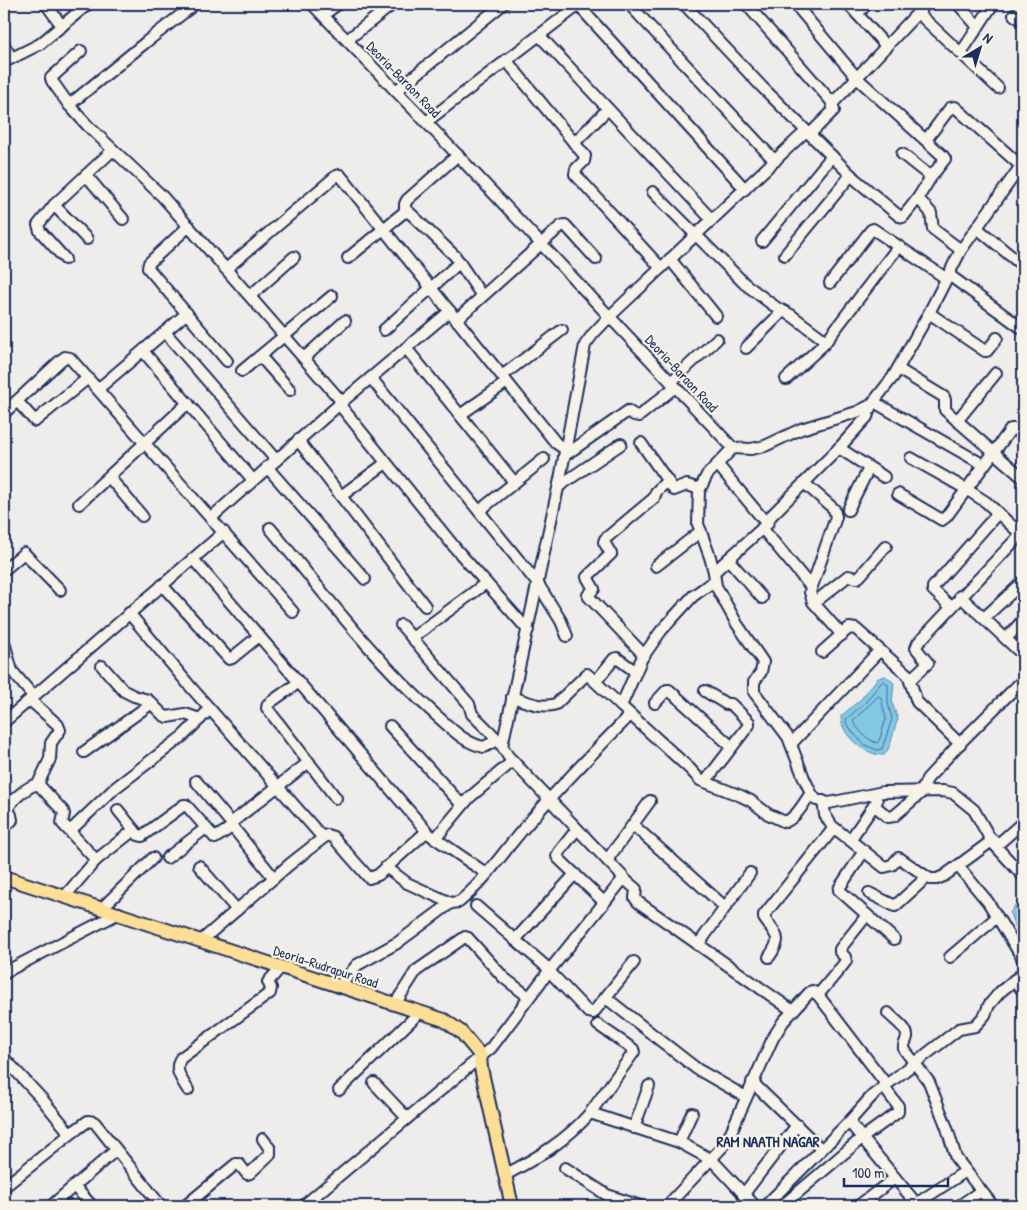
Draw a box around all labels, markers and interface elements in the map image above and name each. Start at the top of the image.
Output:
north arrow [954,22,1004,72]
text: N [980,28,998,47]
street label: Deoria-Baraon Road [363,37,446,122]
street label: Deoria-Baraon Road [641,330,723,416]
street label: Deoria-Rudrapur Road [271,940,381,993]
district label: RAM NAATH NAGAR [716,1131,820,1152]
scale bar [844,1155,948,1187]
text: 100 m [852,1162,885,1183]

